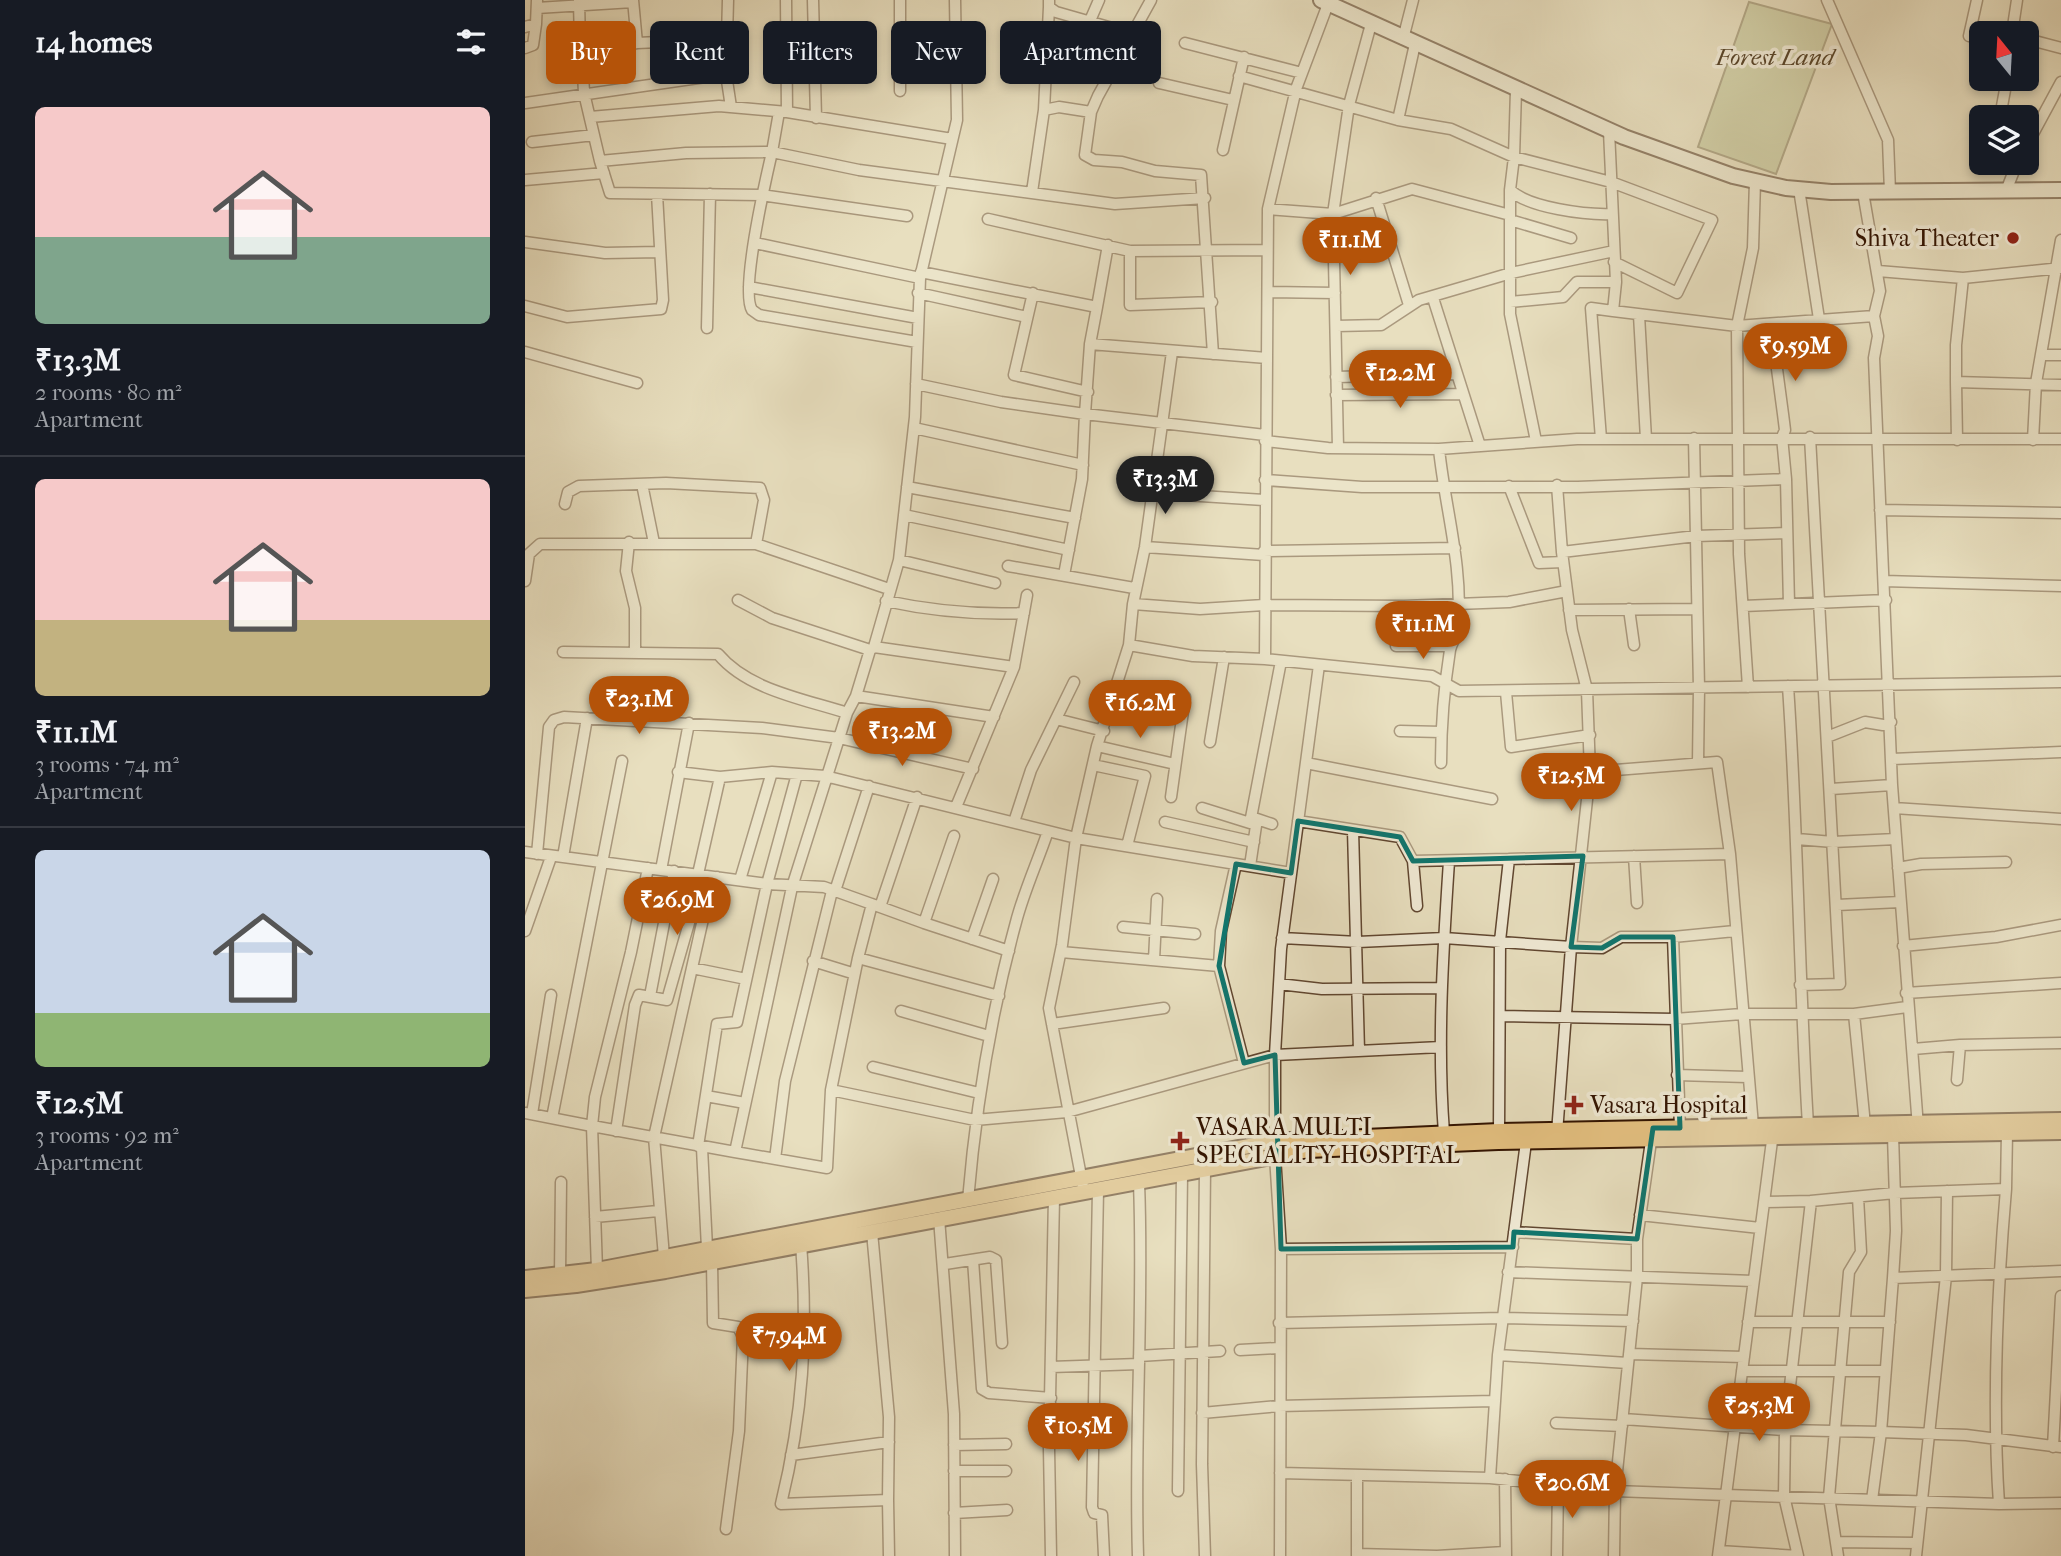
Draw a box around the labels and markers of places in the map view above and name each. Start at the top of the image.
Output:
pin: ₹11.1M [1293,218,1407,277]
place label: Shiva Theater [1855,224,2000,252]
marker: Shiva Theater [2005,230,2021,246]
pin: ₹9.59M [1738,324,1852,383]
pin: ₹12.2M [1343,350,1457,410]
pin: ₹13.3M [1108,456,1222,516]
pin: ₹11.1M [1366,602,1480,661]
pin: ₹23.1M [582,676,696,736]
pin: ₹16.2M [1083,680,1197,740]
pin: ₹13.2M [845,708,959,768]
pin: ₹12.5M [1514,754,1628,813]
pin: ₹26.9M [620,878,734,937]
place label: Vasara Hospital [1589,1091,1748,1119]
marker: Vasara Hospital [1564,1095,1584,1115]
place label: VASARA MULTI SPECIALITY HOSPITAL [1195,1113,1460,1169]
marker: VASARA MULTI SPECIALITY HOSPITAL [1170,1131,1190,1151]
pin: ₹7.94M [732,1314,846,1373]
pin: ₹25.3M [1702,1384,1816,1443]
pin: ₹10.5M [1021,1404,1135,1463]
pin: ₹20.6M [1515,1460,1629,1520]

